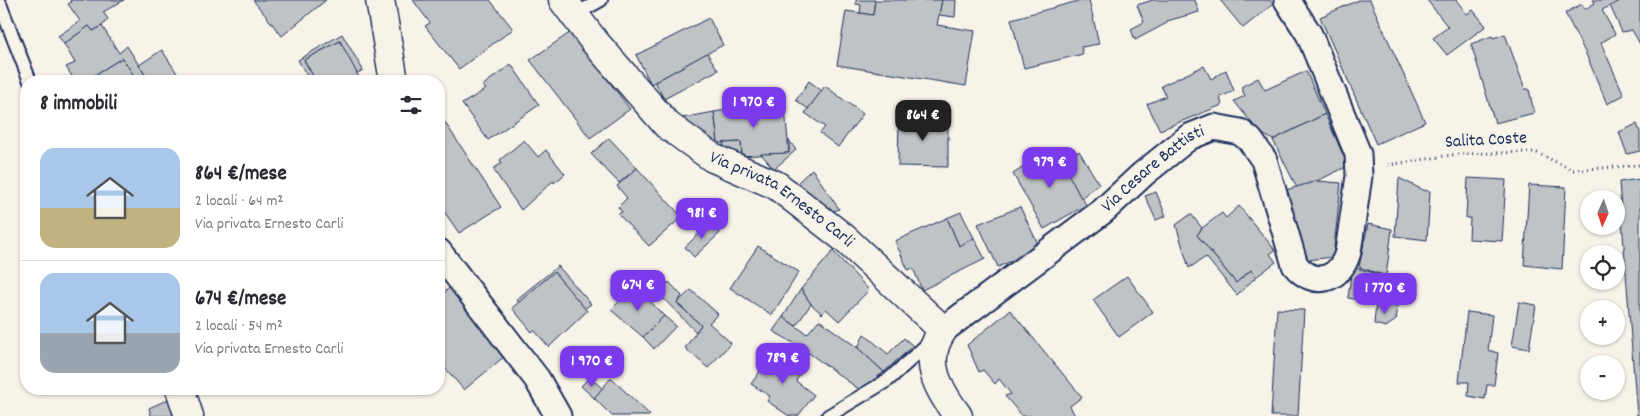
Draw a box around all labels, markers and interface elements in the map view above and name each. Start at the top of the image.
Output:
pin: 1 970 € [708,86,800,129]
text: 8 immobili [40,90,117,120]
icon: filters [397,91,425,119]
text: 1 970 € [733,91,775,114]
pin: 864 € [888,100,958,142]
text: 864 € [906,104,940,127]
street label: Via Cesare Battisti [1096,120,1208,219]
street label: Salita Coste [1444,126,1528,156]
street label: Via privata Ernesto Carli [705,145,859,254]
pin: 979 € [1015,146,1085,189]
text: 979 € [1033,151,1067,174]
text: 864 €/mese [195,160,287,190]
icon: home [80,168,140,228]
text: 2 locali · 64 m² [195,190,283,213]
north arrow [1580,190,1625,235]
map controls [1580,190,1625,400]
pin: 981 € [667,198,737,240]
text: 981 € [687,202,717,225]
text: Via privata Ernesto Carli [195,213,343,236]
button: locate [1580,245,1625,290]
pin: 674 € [603,270,673,312]
pin: 1 770 € [1339,272,1431,315]
text: 674 € [621,274,655,297]
text: 1 770 € [1365,277,1405,300]
text: 674 €/mese [195,285,286,315]
icon: home [80,293,140,353]
button: + [1580,300,1625,345]
text: 2 locali · 54 m² [195,315,283,338]
text: Via privata Ernesto Carli [195,338,343,361]
pin: 789 € [748,342,818,385]
pin: 1 970 € [546,346,638,388]
text: 789 € [767,347,799,370]
text: 1 970 € [571,350,613,373]
button: − [1580,355,1625,400]

